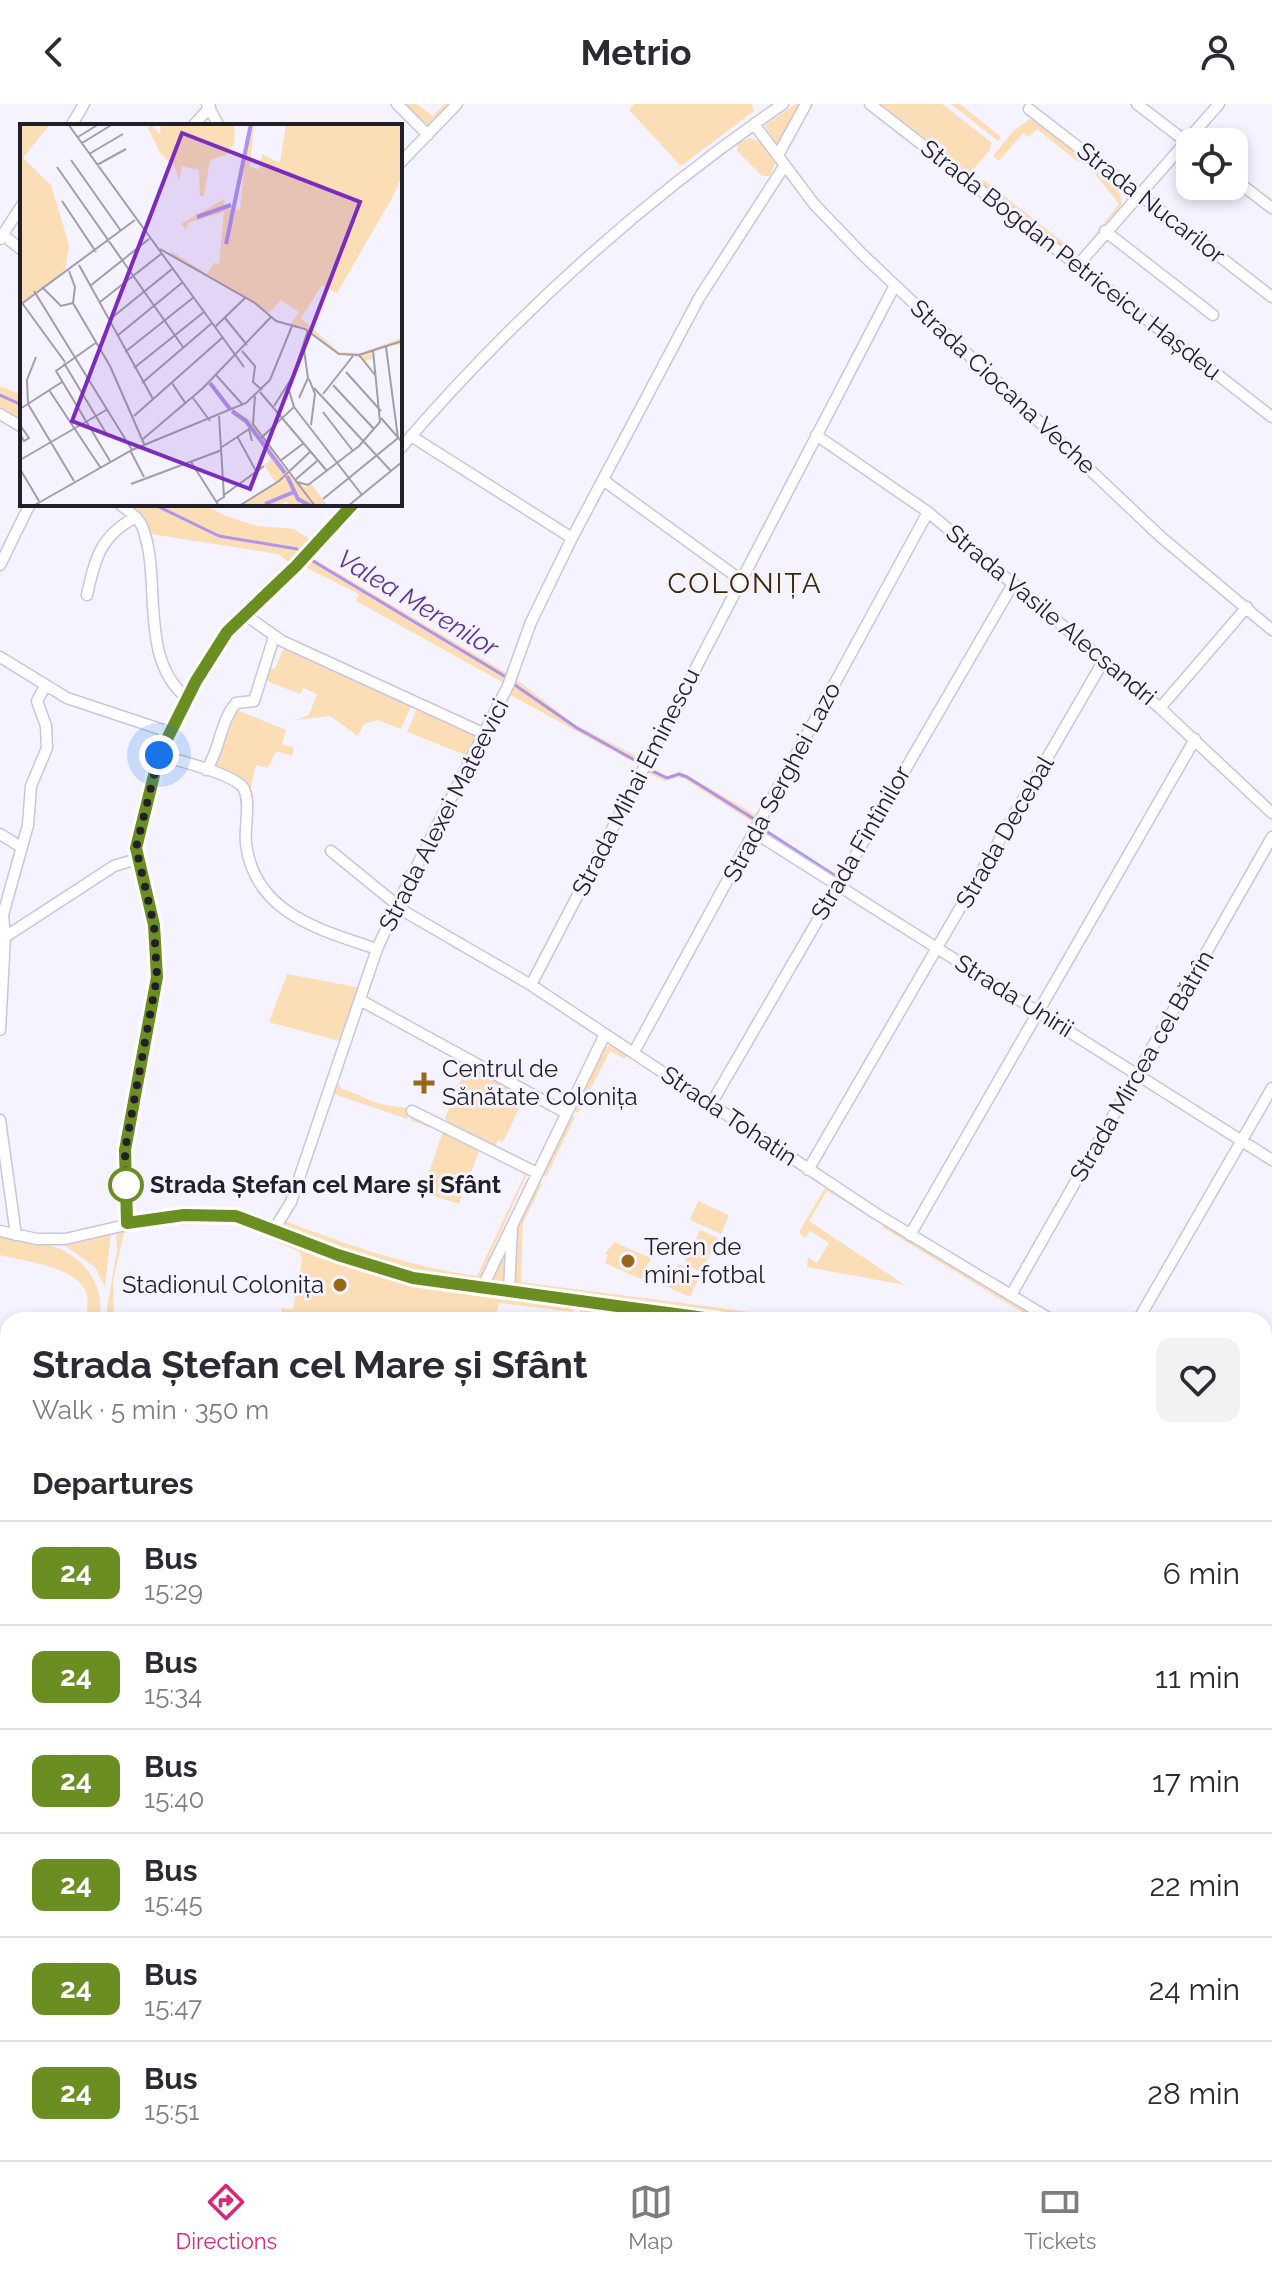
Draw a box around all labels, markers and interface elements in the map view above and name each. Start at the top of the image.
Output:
icon: back [32,30,76,74]
icon: person [1196,30,1240,74]
text: Metrio [581,31,691,73]
inset map [20,124,402,506]
map controls [1176,128,1248,200]
button: locate [1176,128,1248,200]
street label: Strada Bogdan Petriceicu Hașdeu [915,133,1227,386]
street label: Strada Nucarilor [1071,136,1232,270]
street label: Strada Ciocana Veche [905,293,1102,480]
street label: Strada Vasile Alecsandri [940,518,1162,711]
water label: Valea Merenilor [332,543,505,663]
district label: COLONIȚA [667,567,823,600]
street label: Strada Mihai Eminescu [566,663,706,900]
street label: Strada Serghei Lazo [717,677,846,887]
street label: Strada Alexei Mateevici [372,694,515,936]
your location [139,735,179,775]
street label: Strada Decebal [949,750,1060,913]
street label: Strada Fîntînilor [805,760,917,925]
street label: Strada Mircea cel Bătrîn [1063,945,1220,1187]
street label: Strada Unirii [950,948,1079,1043]
place label: Centrul de Sănătate Colonița [442,1054,638,1111]
street label: Strada Tohatin [656,1059,803,1172]
marker: Centrul de Sănătate Colonița [413,1072,435,1094]
marker: Strada Ștefan cel Mare și Sfânt [109,1168,143,1202]
place label: Strada Ștefan cel Mare și Sfânt [150,1170,501,1199]
place label: Teren de mini-fotbal [644,1232,765,1289]
marker: Teren de mini-fotbal [619,1252,637,1270]
place label: Stadionul Colonița [122,1270,324,1299]
marker: Stadionul Colonița [331,1276,349,1294]
button: heart [1156,1338,1240,1422]
text: Strada Ștefan cel Mare și Sfânt [32,1342,588,1387]
text: Walk · 5 min · 350 m [32,1395,269,1425]
text: Departures [32,1466,194,1501]
text: Bus [144,1541,198,1576]
text: 24 [60,1556,92,1589]
text: 6 min [1163,1556,1240,1591]
text: 15:29 [144,1576,203,1606]
text: Bus [144,1645,198,1680]
text: 24 [60,1660,92,1693]
text: 11 min [1155,1660,1240,1695]
text: 15:34 [144,1680,202,1710]
text: Bus [144,1749,198,1784]
text: 24 [60,1764,92,1797]
text: 17 min [1152,1764,1240,1799]
text: 15:40 [144,1784,204,1814]
text: Bus [144,1853,198,1888]
text: 24 [60,1868,92,1901]
text: 22 min [1149,1868,1240,1903]
text: 15:45 [144,1888,203,1918]
text: Bus [144,1957,198,1992]
text: 24 [60,1972,92,2005]
text: 24 min [1149,1972,1240,2007]
text: 15:47 [144,1992,202,2022]
text: Bus [144,2061,198,2096]
text: 24 [60,2076,92,2109]
text: 28 min [1147,2076,1240,2111]
text: 15:51 [144,2096,199,2126]
tab: Directions [176,2180,277,2254]
tab: Map [628,2180,673,2254]
tab: Tickets [1024,2180,1096,2254]

